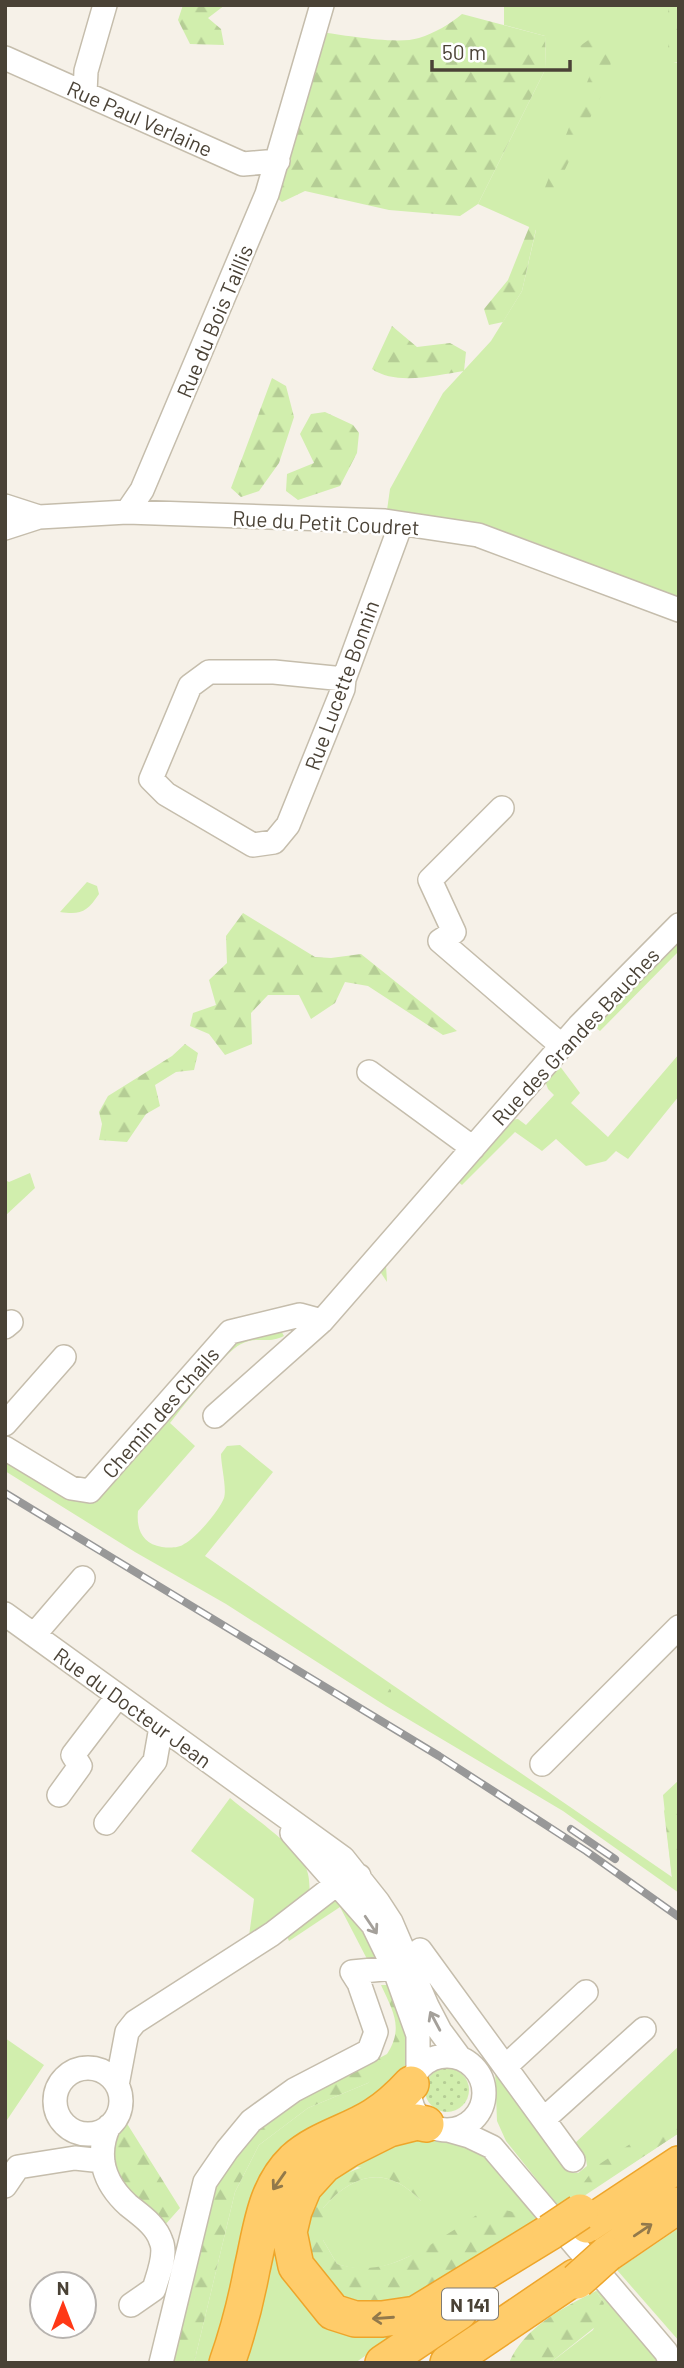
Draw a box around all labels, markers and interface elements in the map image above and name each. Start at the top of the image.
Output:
scale bar [432,28,570,72]
text: 50 m [442,39,486,64]
street label: Rue Paul Verlaine [63,75,217,161]
street label: Rue du Bois Taillis [171,241,257,401]
street label: Rue du Petit Coudret [232,505,420,539]
street label: Rue Lucette Bonnin [299,597,383,773]
street label: Rue des Grandes Bauches [486,942,664,1130]
street label: Chemin des Chails [96,1341,224,1483]
street label: Rue du Docteur Jean [49,1641,217,1773]
one-way arrow [364,1915,378,1934]
one-way arrow [428,2011,442,2031]
one-way arrow [272,2171,286,2190]
one-way arrow [633,2222,652,2237]
north arrow [28,2270,98,2340]
text: N [57,2276,69,2299]
road number: N 141 [442,2288,498,2320]
one-way arrow [371,2312,394,2325]

